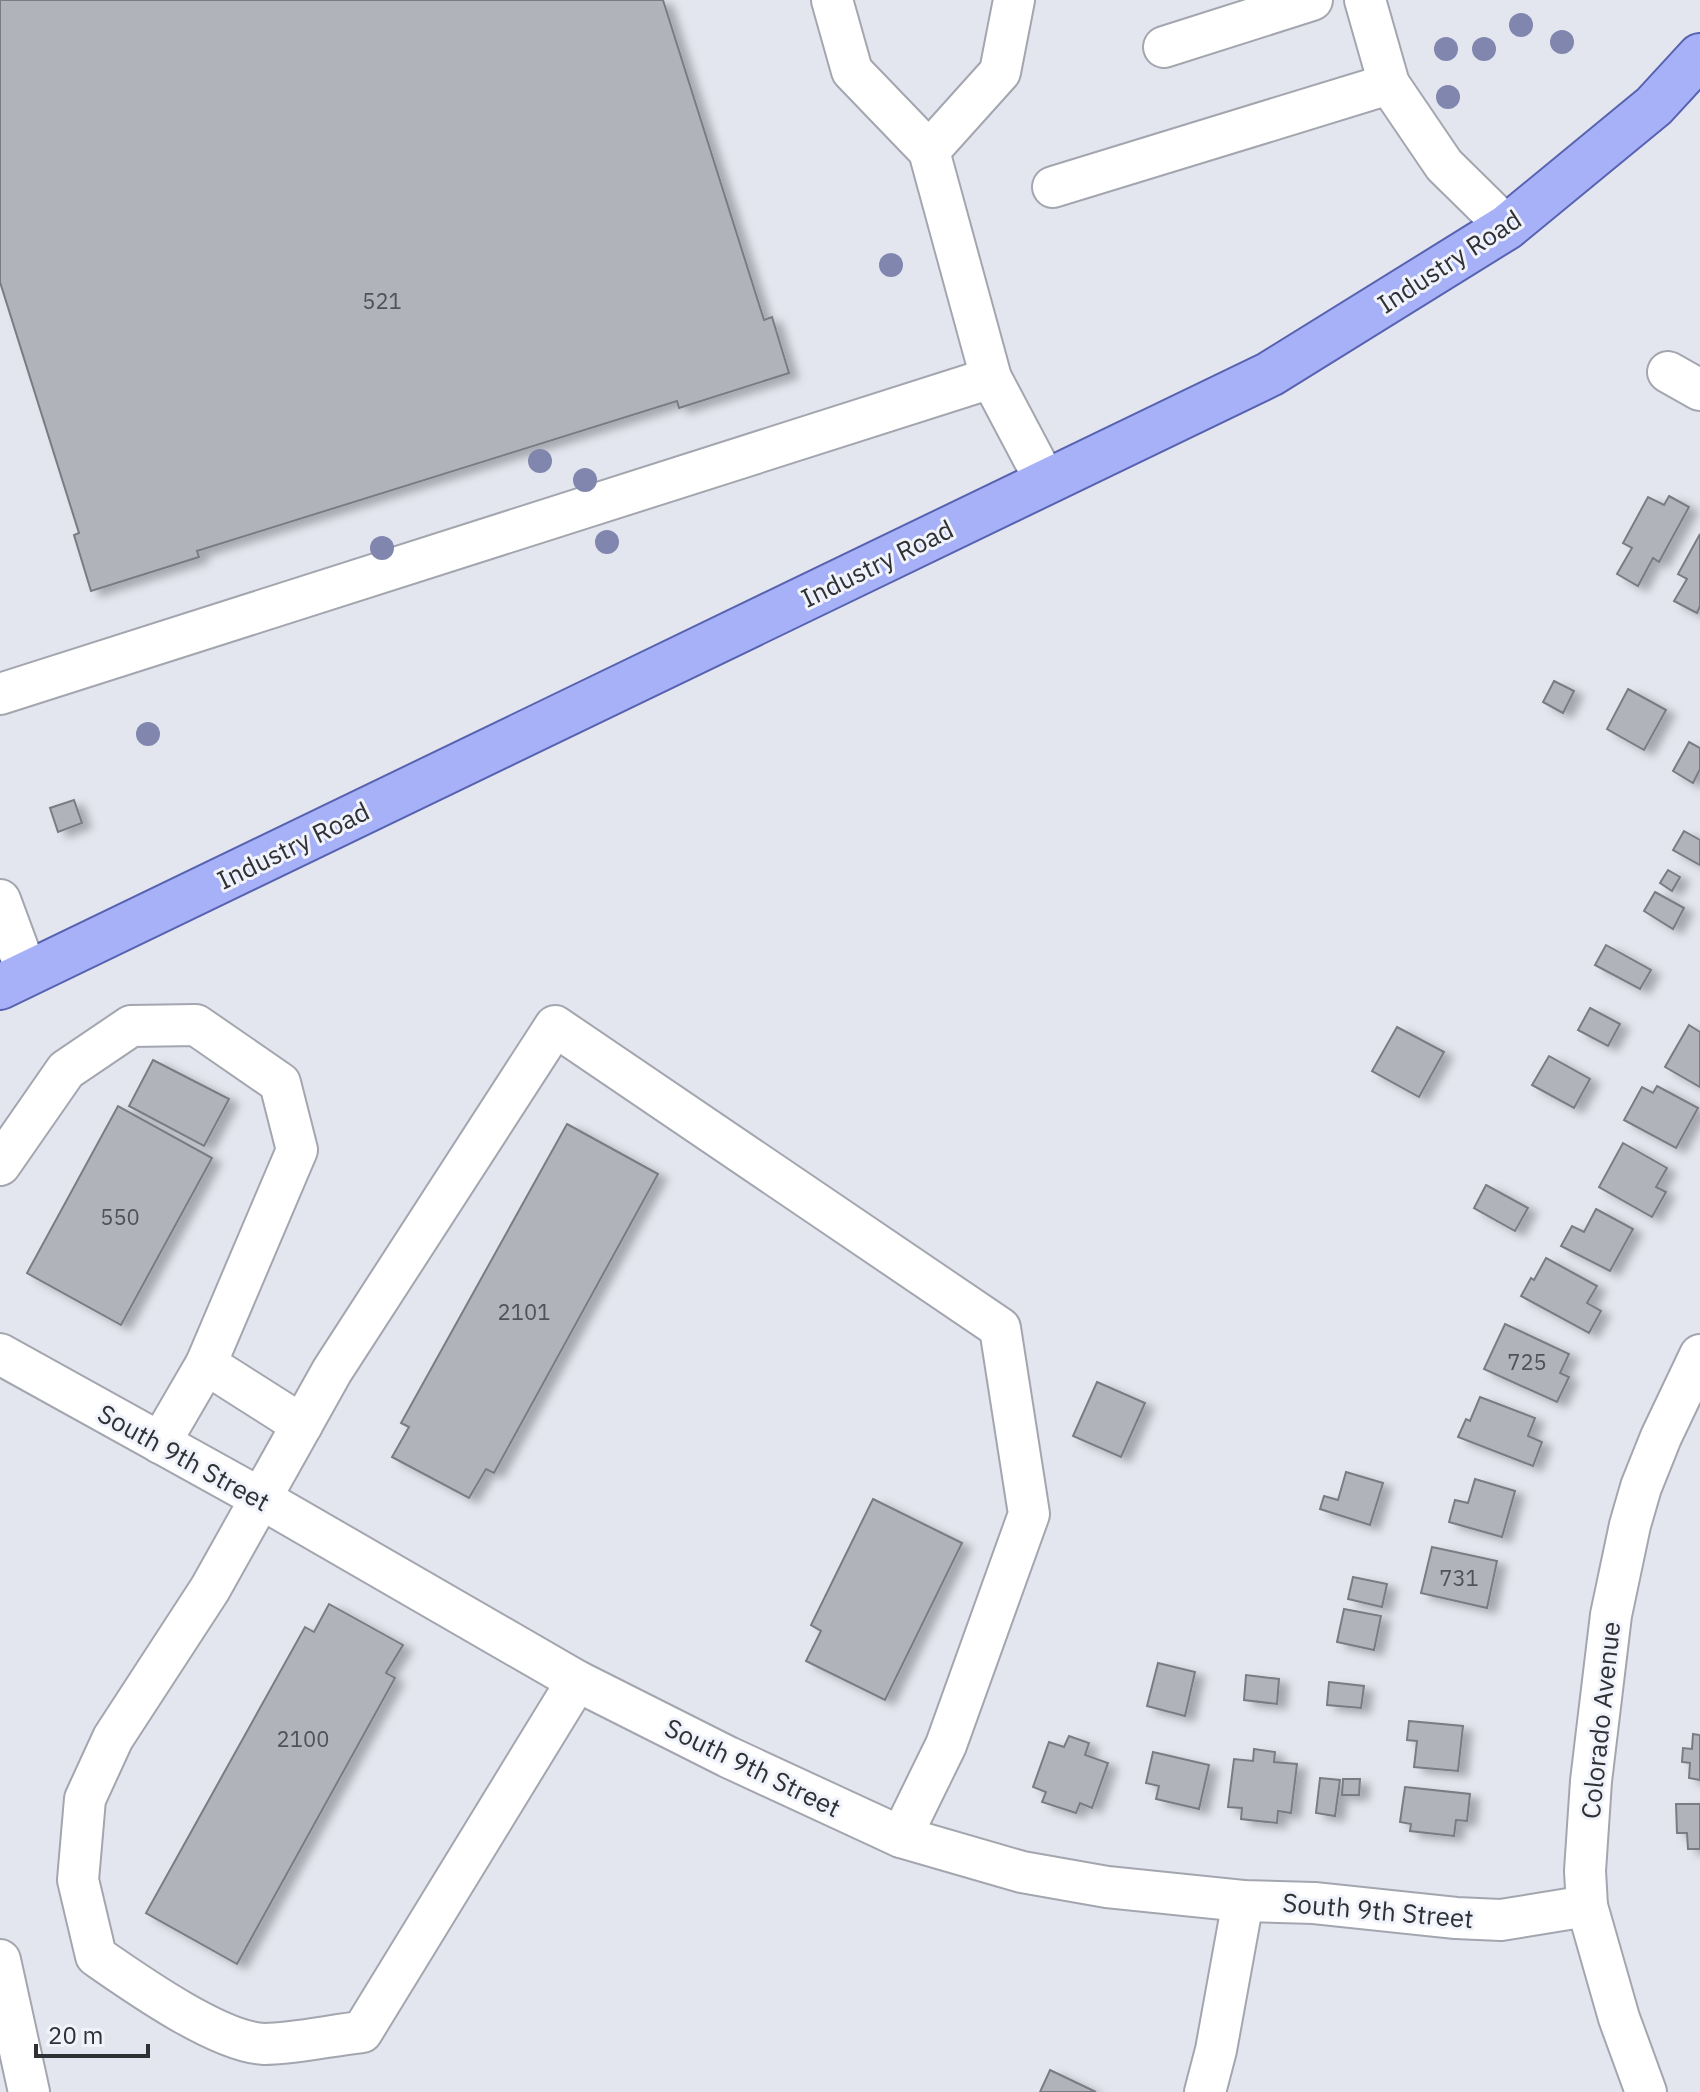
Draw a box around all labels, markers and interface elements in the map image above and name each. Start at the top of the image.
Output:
street label: Industry Road [1370,202,1528,320]
house number: 521 [362,286,402,315]
street label: Industry Road [795,511,959,615]
street label: Industry Road [211,793,375,897]
house number: 550 [100,1202,140,1231]
house number: 2101 [498,1297,550,1326]
house number: 725 [1507,1347,1547,1376]
street label: South 9th Street [92,1396,276,1518]
house number: 731 [1439,1563,1479,1592]
street label: Colorado Avenue [1573,1620,1627,1820]
street label: South 9th Street [660,1710,846,1824]
house number: 2100 [277,1724,329,1753]
street label: South 9th Street [1281,1885,1475,1935]
scale bar [36,2008,148,2058]
text: 20 m [48,2019,103,2051]

